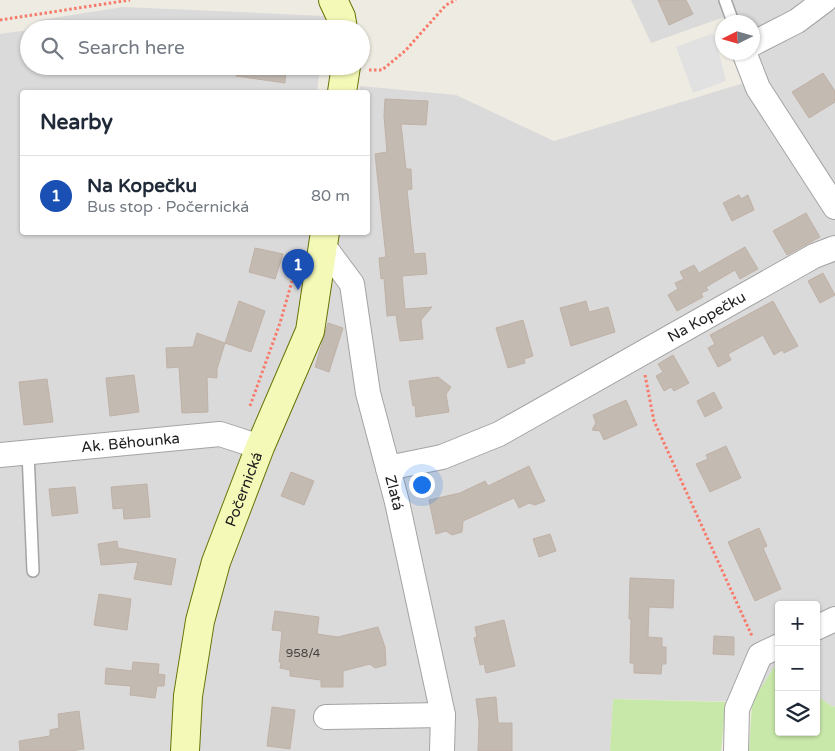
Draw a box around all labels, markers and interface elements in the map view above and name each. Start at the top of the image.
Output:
north arrow [715,15,760,60]
search box [20,20,370,75]
icon: search [38,34,66,62]
text: Search here [78,37,185,59]
text: Nearby [40,110,113,135]
text: Na Kopečku [87,175,197,197]
text: 1 [51,186,61,206]
text: 80 m [311,186,350,206]
text: Bus stop · Počernická [87,197,249,217]
pin: 1 [282,249,314,290]
street label: Na Kopečku [664,287,749,346]
street label: Ak. Běhounka [80,429,181,456]
street label: Počernická [221,449,266,529]
your location [409,472,435,498]
street label: Zlatá [381,473,408,512]
map controls [775,601,820,736]
button: + [775,601,820,646]
house number: 958/4 [286,646,321,660]
button: − [775,646,820,691]
button: layers [775,691,820,736]

